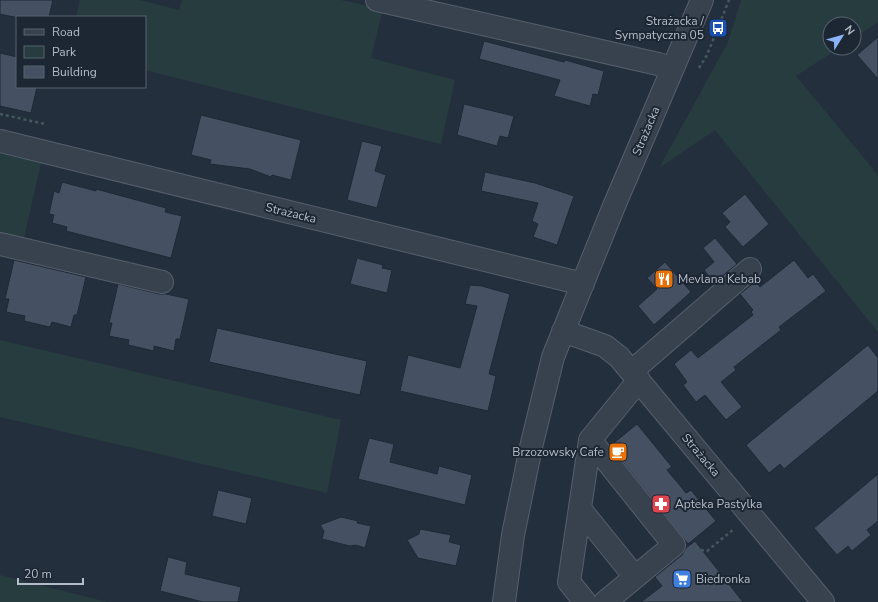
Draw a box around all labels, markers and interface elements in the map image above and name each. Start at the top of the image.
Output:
place label: Strażacka / Sympatyczna 05 [615,13,705,43]
legend [16,16,146,88]
north arrow [822,16,862,56]
bus stop icon: Strażacka / Sympatyczna 05 [707,17,729,39]
text: N [841,22,858,38]
text: Road [52,24,80,40]
text: Park [52,44,77,60]
text: Building [52,64,97,80]
street label: Strażacka [629,104,663,158]
street label: Strażacka [264,199,318,227]
restaurant icon: Mevlana Kebab [653,268,675,290]
place label: Mevlana Kebab [678,271,761,287]
street label: Strażacka [678,430,724,480]
cafe icon: Brzozowsky Cafe [607,441,629,463]
place label: Brzozowsky Cafe [512,444,604,460]
pharmacy icon: Apteka Pastylka [650,493,672,515]
place label: Apteka Pastylka [675,496,762,512]
scale bar [18,560,83,586]
text: 20 m [24,566,52,582]
supermarket icon: Biedronka [671,568,693,590]
place label: Biedronka [696,571,750,587]

